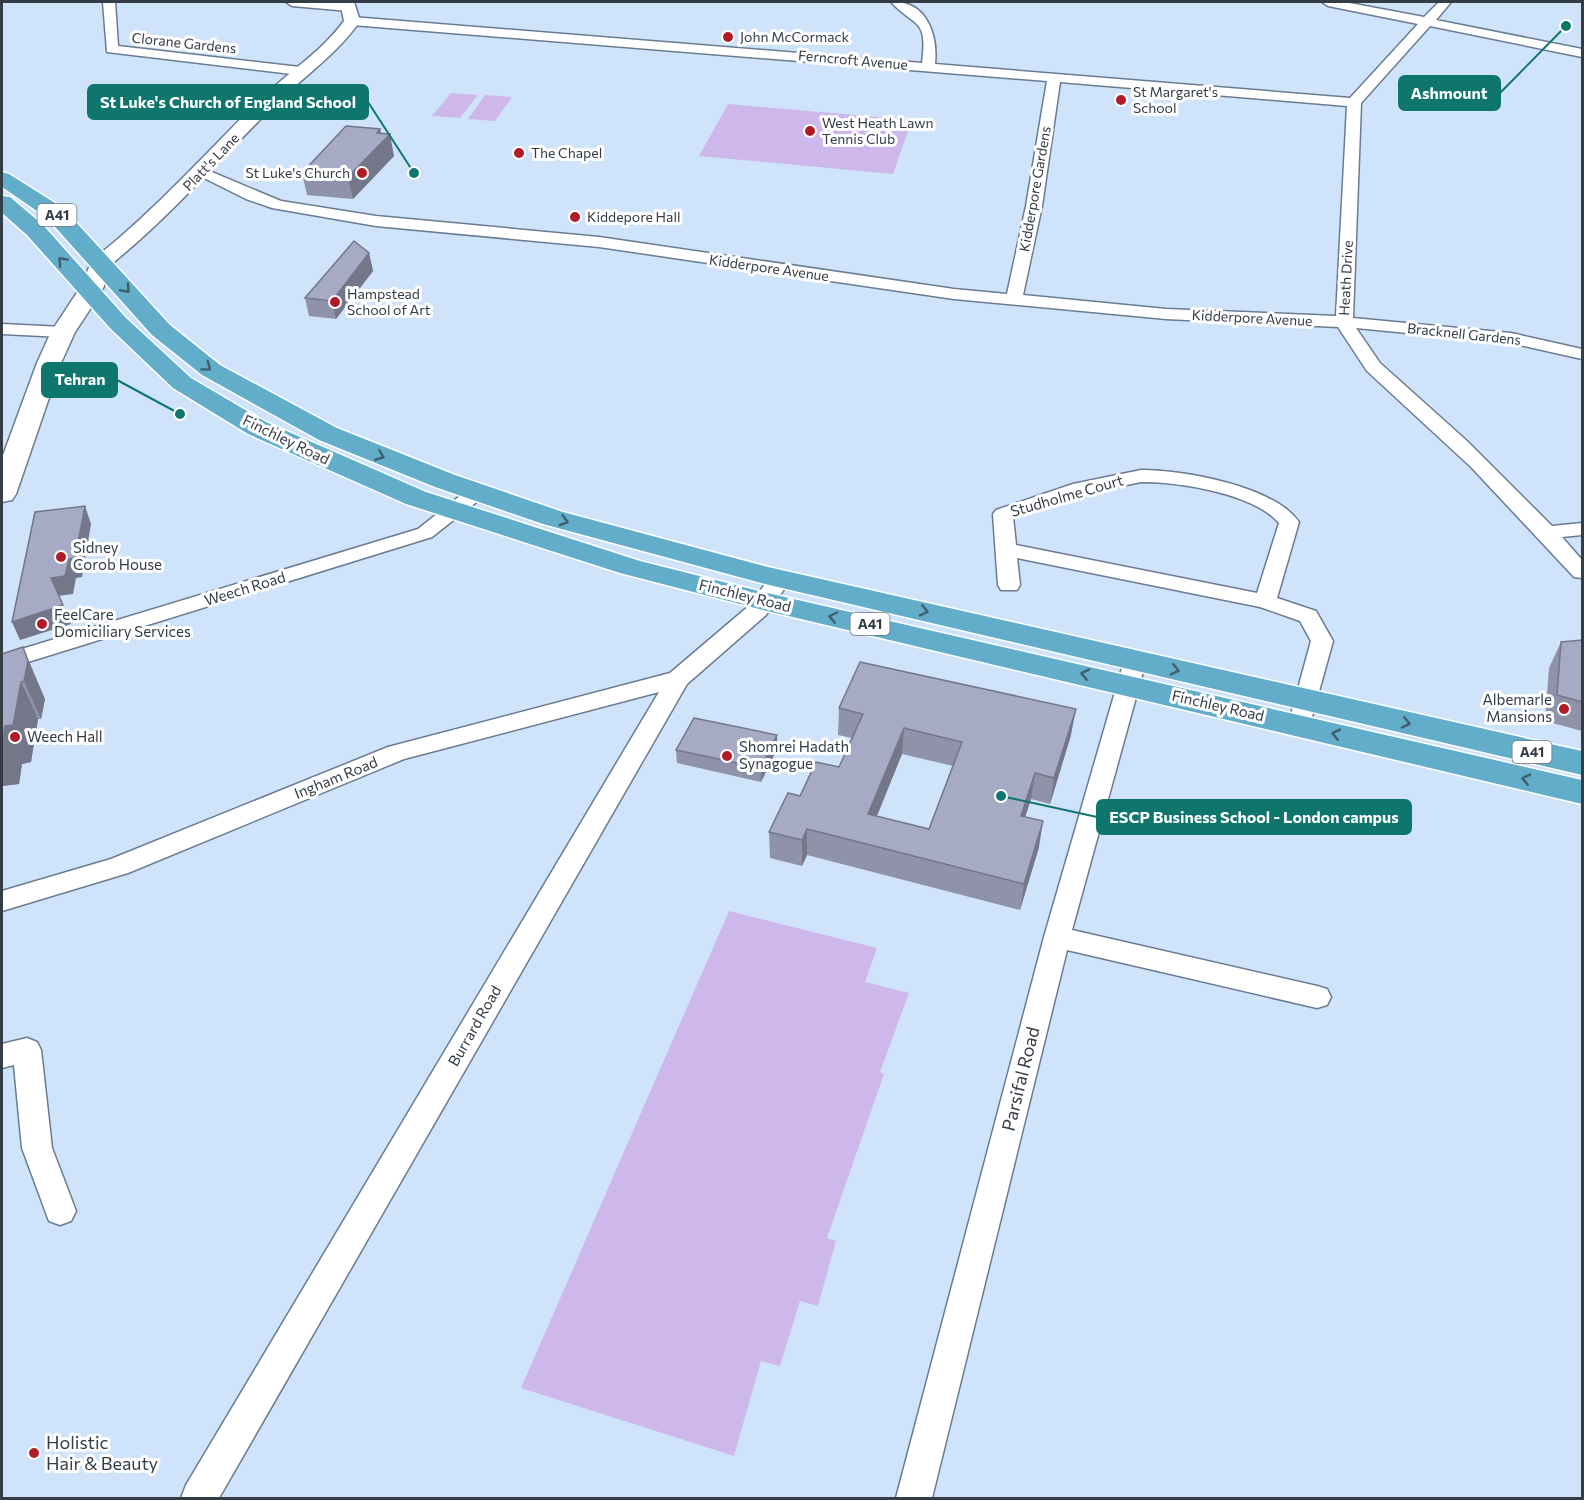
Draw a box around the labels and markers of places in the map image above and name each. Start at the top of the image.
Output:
place label: John McCormack [740,28,849,45]
marker: John McCormack [721,30,735,44]
callout: Ashmount [1399,76,1500,110]
place label: St Margaret's School [1133,83,1218,116]
callout: St Luke's Church of England School [88,85,368,119]
marker: St Margaret's School [1114,93,1128,107]
place label: West Heath Lawn Tennis Club [822,114,934,147]
marker: West Heath Lawn Tennis Club [803,124,817,138]
place label: The Chapel [531,144,602,161]
marker: The Chapel [512,146,526,160]
place label: St Luke's Church [245,164,350,181]
marker: St Luke's Church [355,166,369,180]
place label: Kiddepore Hall [587,208,681,225]
marker: Kiddepore Hall [568,210,582,224]
place label: Hampstead School of Art [347,285,431,318]
marker: Hampstead School of Art [328,295,342,309]
callout: Tehran [42,363,117,397]
place label: Sidney Corob House [73,538,162,573]
marker: Sidney Corob House [54,550,68,564]
place label: FeelCare Domiciliary Services [54,605,191,640]
marker: FeelCare Domiciliary Services [35,617,49,631]
place label: Albemarle Mansions [1482,690,1552,725]
marker: Albemarle Mansions [1557,702,1571,716]
place label: Weech Hall [27,727,103,745]
marker: Weech Hall [8,730,22,744]
place label: Shomrei Hadath Synagogue [739,737,849,772]
marker: Shomrei Hadath Synagogue [720,749,734,763]
callout: ESCP Business School - London campus [1097,800,1411,834]
place label: Holistic Hair & Beauty [46,1431,158,1474]
marker: Holistic Hair & Beauty [27,1446,41,1460]

